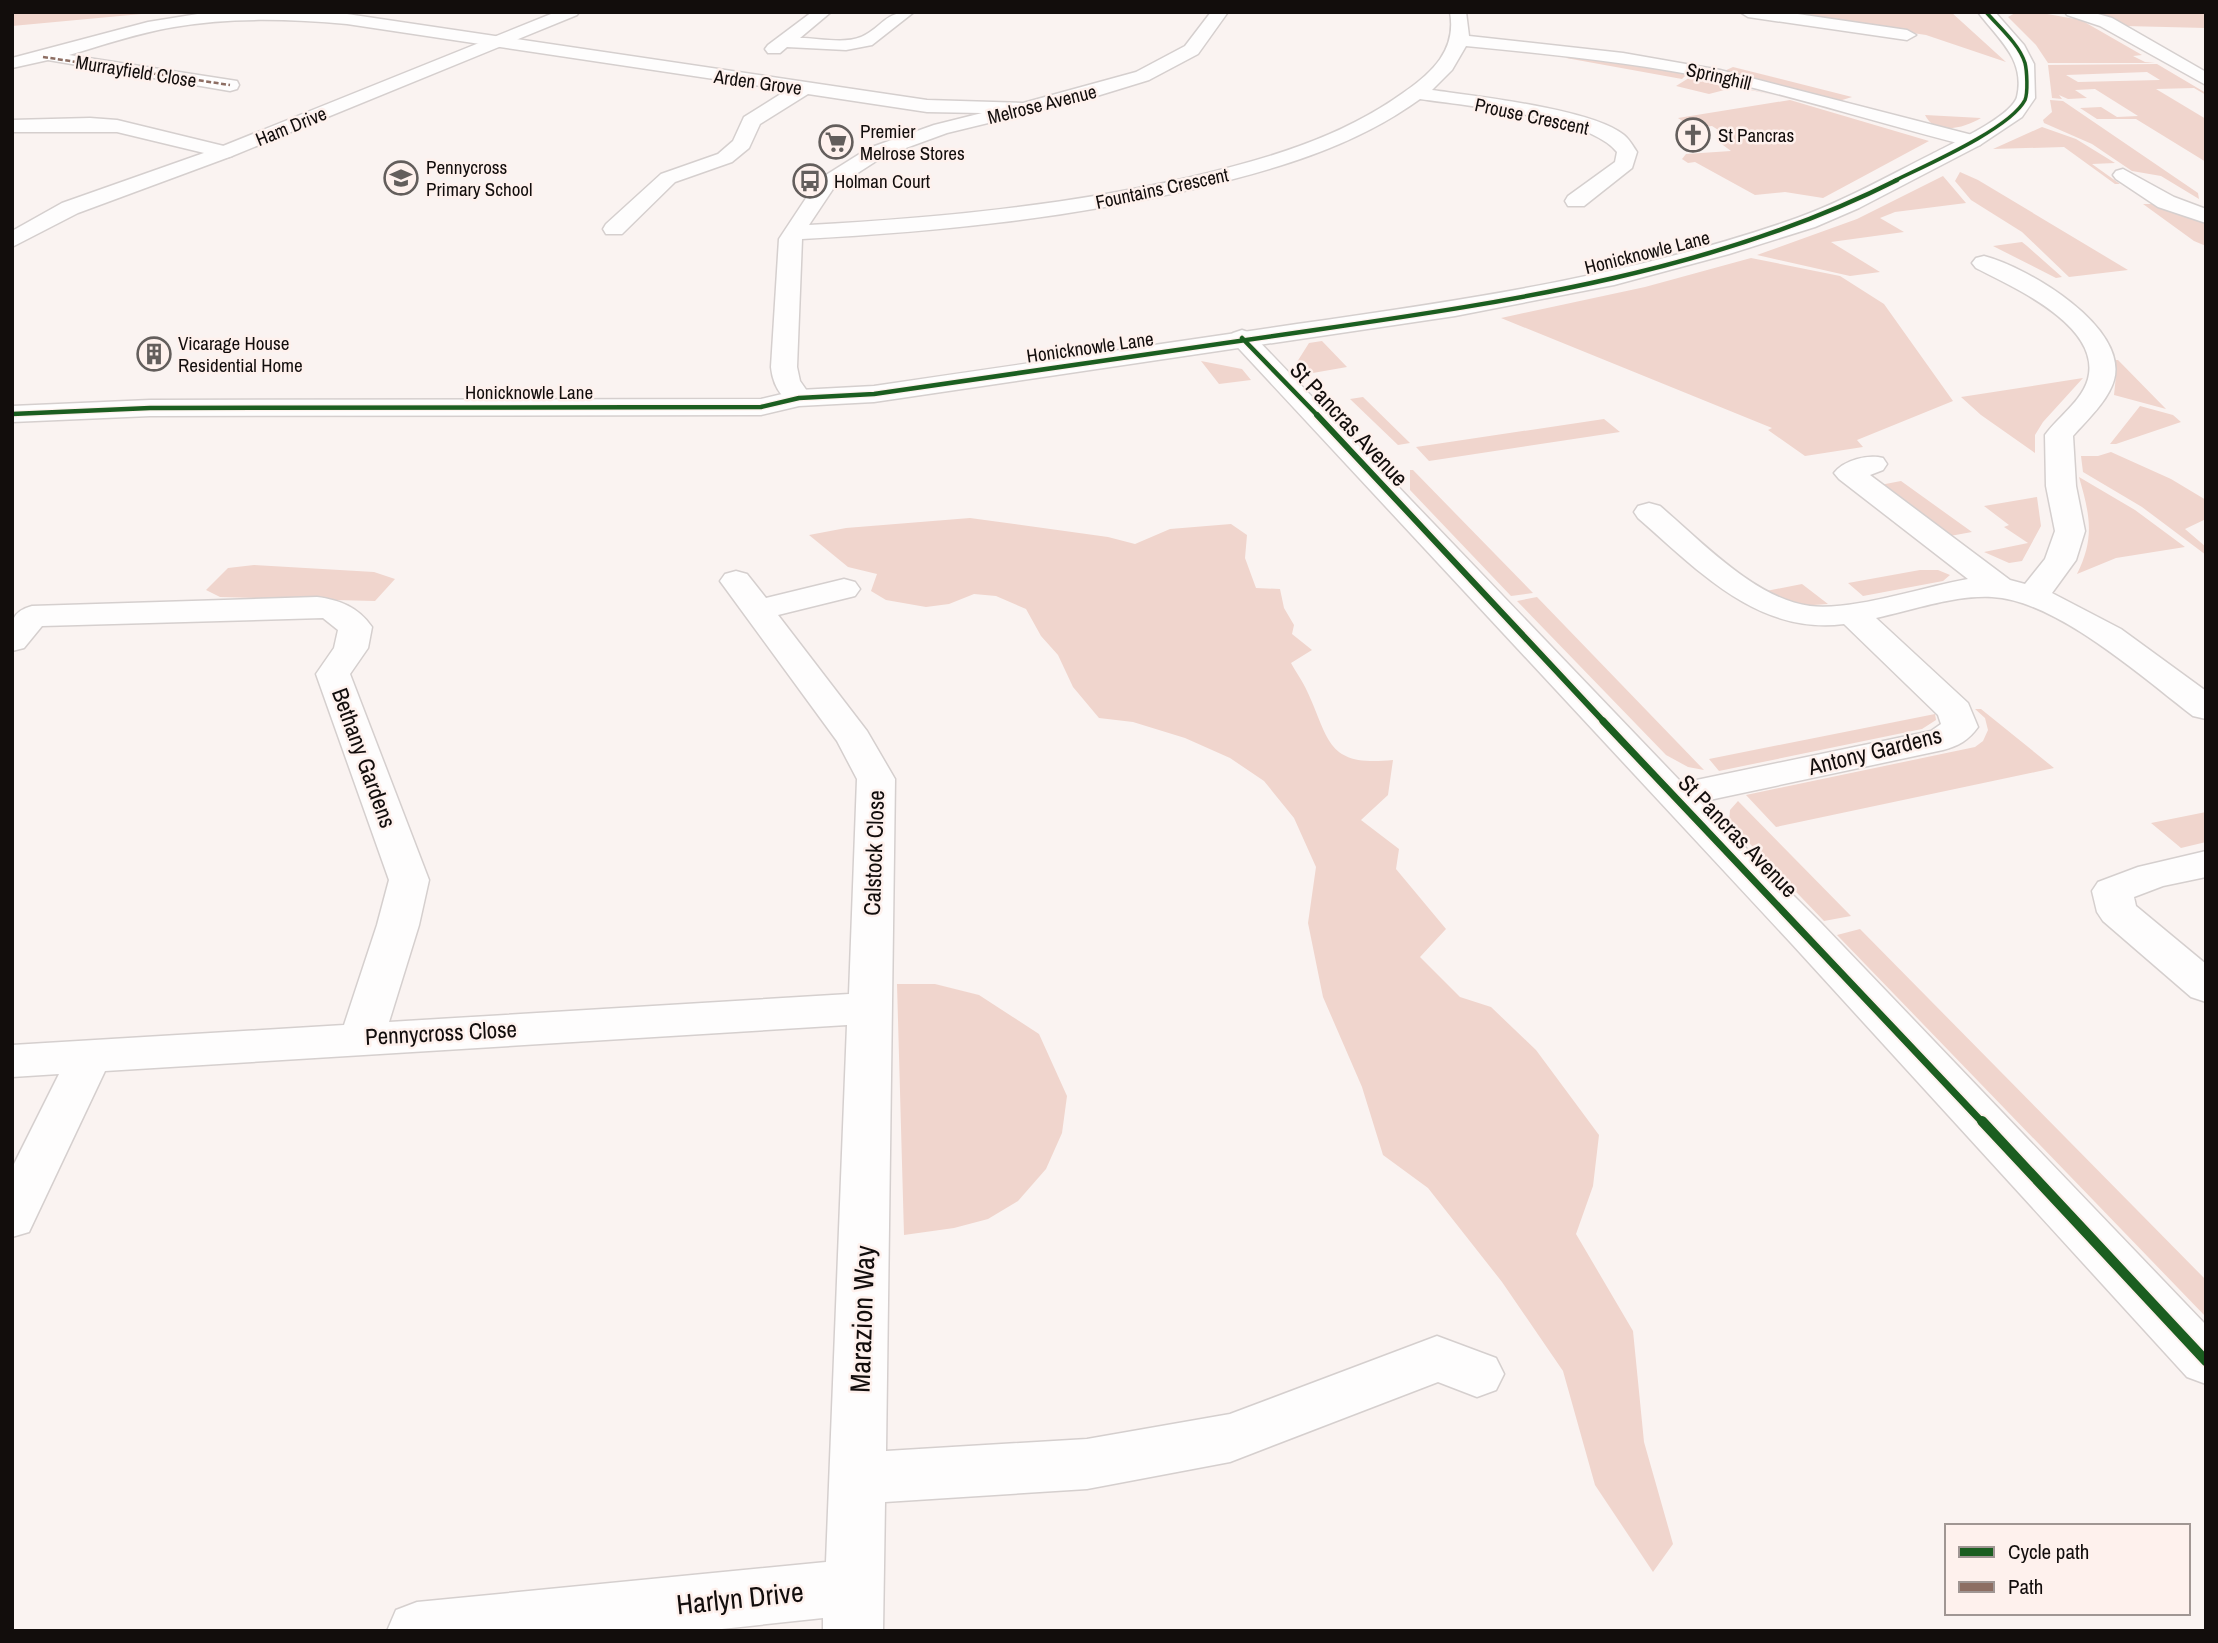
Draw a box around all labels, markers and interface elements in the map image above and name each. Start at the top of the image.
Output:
street label: Murrayfield Close [74,49,198,93]
street label: Springhill [1684,56,1754,96]
street label: Arden Grove [711,63,804,101]
street label: Melrose Avenue [985,78,1099,130]
street label: Prouse Crescent [1473,91,1592,141]
street label: Ham Drive [252,100,330,152]
church icon: St Pancras [1674,116,1712,154]
place label: Premier Melrose Stores [860,118,965,166]
place label: St Pancras [1718,122,1794,148]
supermarket icon: Premier Melrose Stores [817,123,855,161]
place label: Pennycross Primary School [426,154,533,202]
school or university icon: Pennycross Primary School [382,159,420,197]
street label: Fountains Crescent [1093,161,1231,215]
bus stop icon: Holman Court [791,162,829,200]
place label: Holman Court [834,168,931,194]
street label: Honicknowle Lane [1582,224,1712,280]
street label: Honicknowle Lane [1025,325,1155,369]
place label: Vicarage House Residential Home [178,330,303,378]
building icon: Vicarage House Residential Home [135,335,173,373]
street label: St Pancras Avenue [1283,355,1415,493]
street label: Honicknowle Lane [465,379,593,405]
street label: Bethany Gardens [325,684,404,832]
street label: Antony Gardens [1804,719,1945,782]
street label: St Pancras Avenue [1672,767,1805,904]
street label: Calstock Close [856,790,891,916]
street label: Pennycross Close [364,1013,518,1052]
street label: Marazion Way [840,1244,884,1393]
legend [1945,1524,2190,1615]
text: Cycle path [2008,1537,2089,1566]
street label: Harlyn Drive [675,1572,805,1624]
text: Path [2008,1572,2043,1601]

